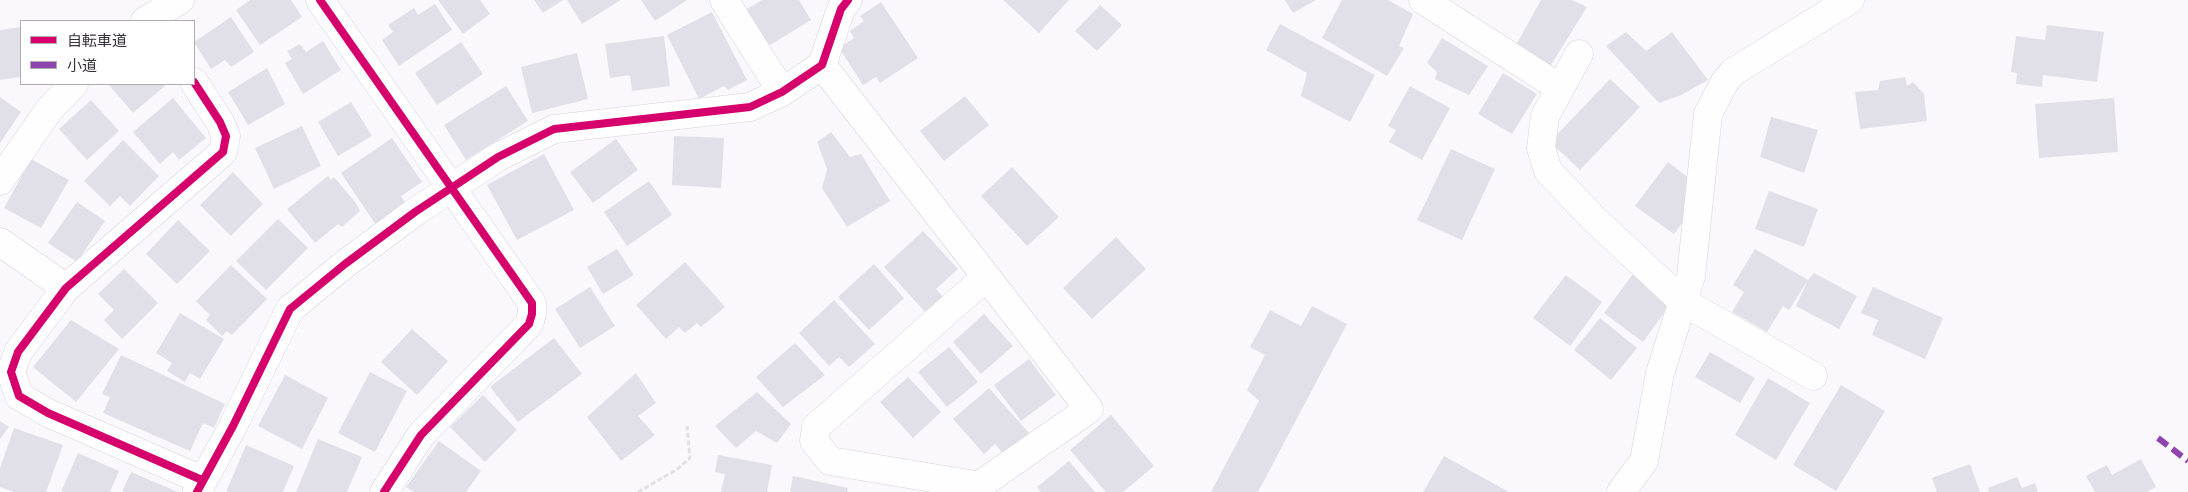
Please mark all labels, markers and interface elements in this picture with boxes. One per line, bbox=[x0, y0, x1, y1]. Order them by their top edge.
legend bbox=[20, 20, 195, 85]
text: 自転車道 bbox=[67, 32, 127, 49]
text: 小道 bbox=[67, 57, 97, 74]

